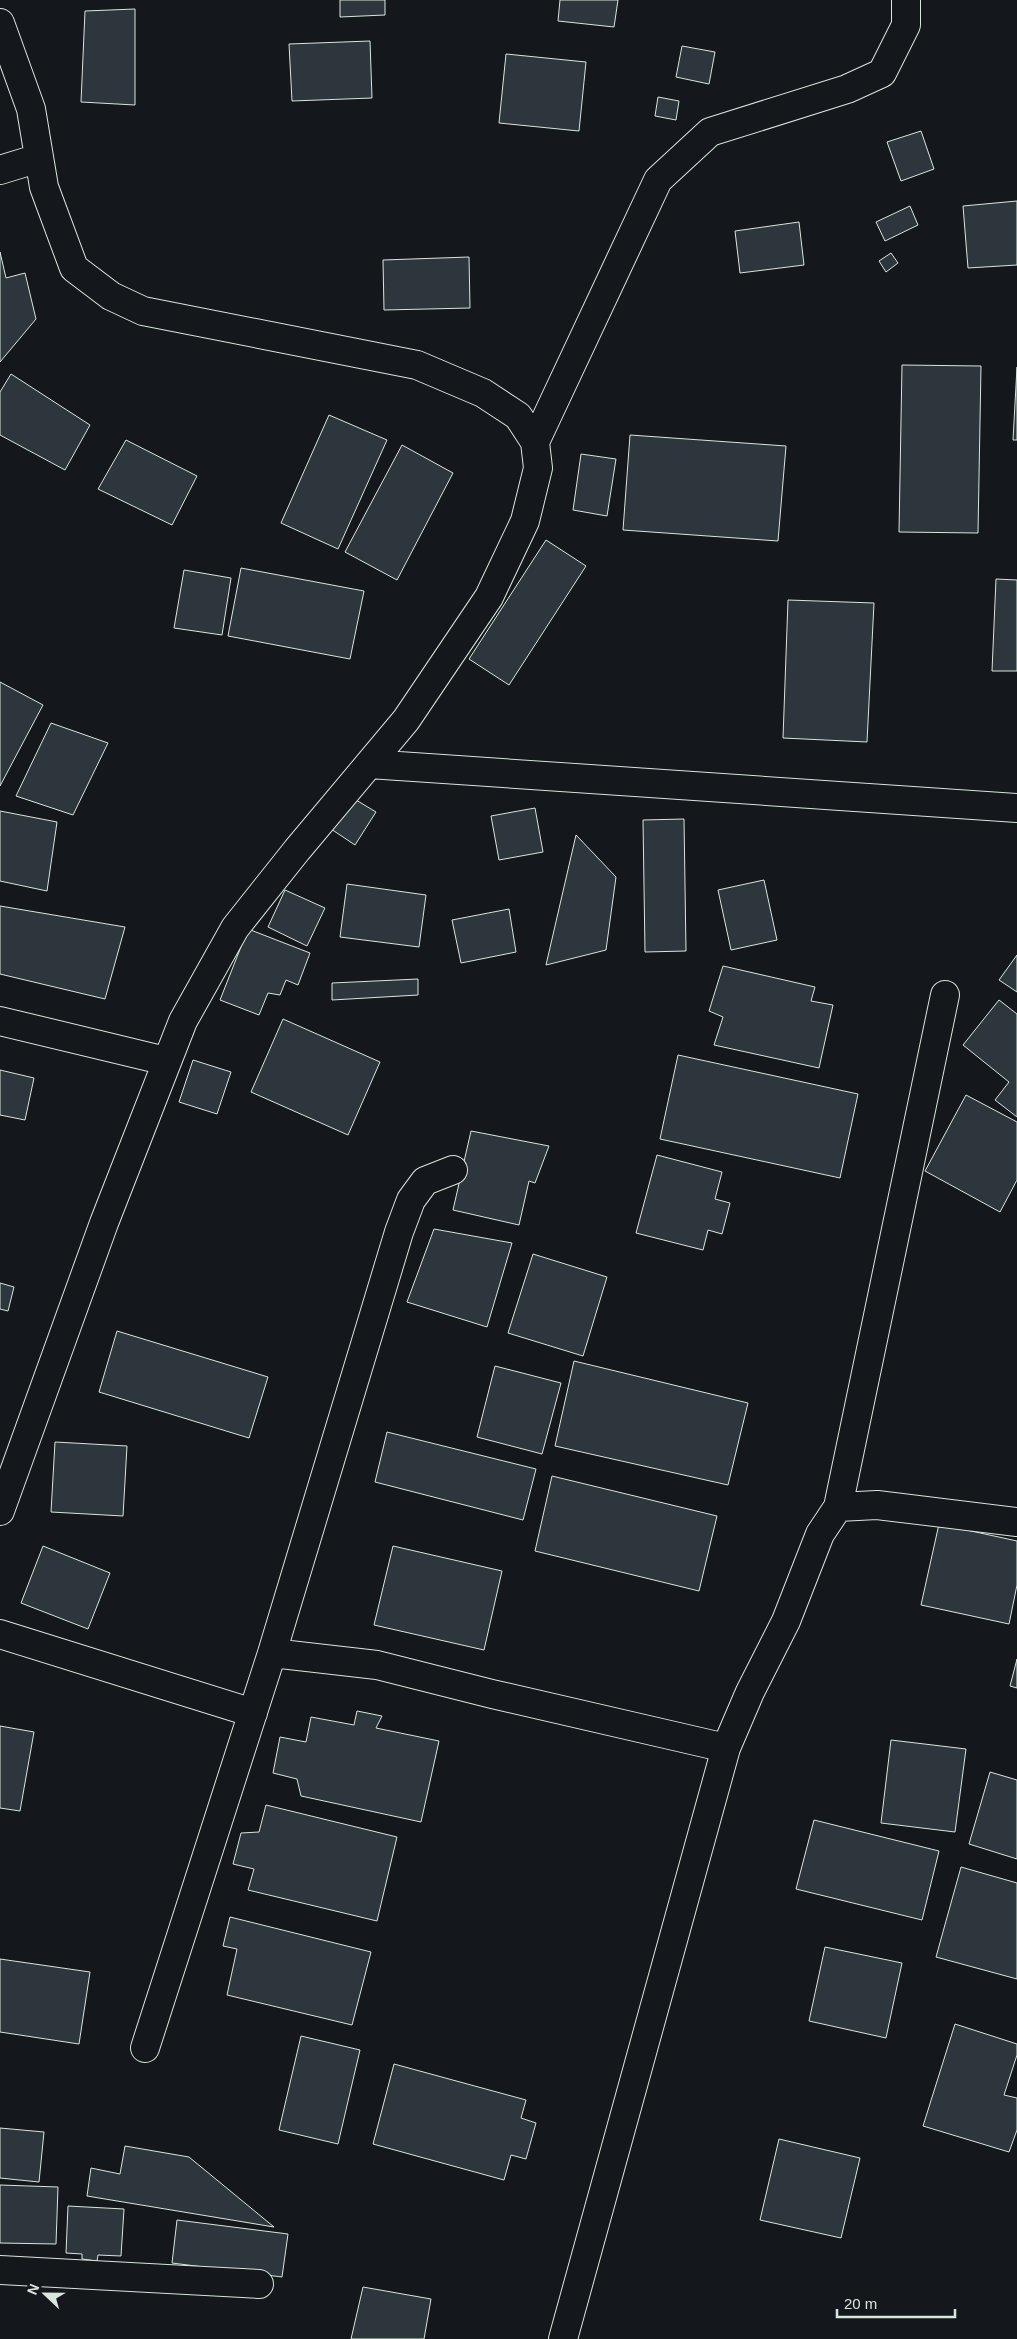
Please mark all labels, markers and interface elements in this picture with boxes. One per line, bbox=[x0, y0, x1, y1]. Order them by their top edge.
north arrow bbox=[20, 2269, 70, 2319]
text: N bbox=[24, 2281, 42, 2297]
scale bar bbox=[837, 2286, 954, 2318]
text: 20 m bbox=[844, 2295, 877, 2312]

